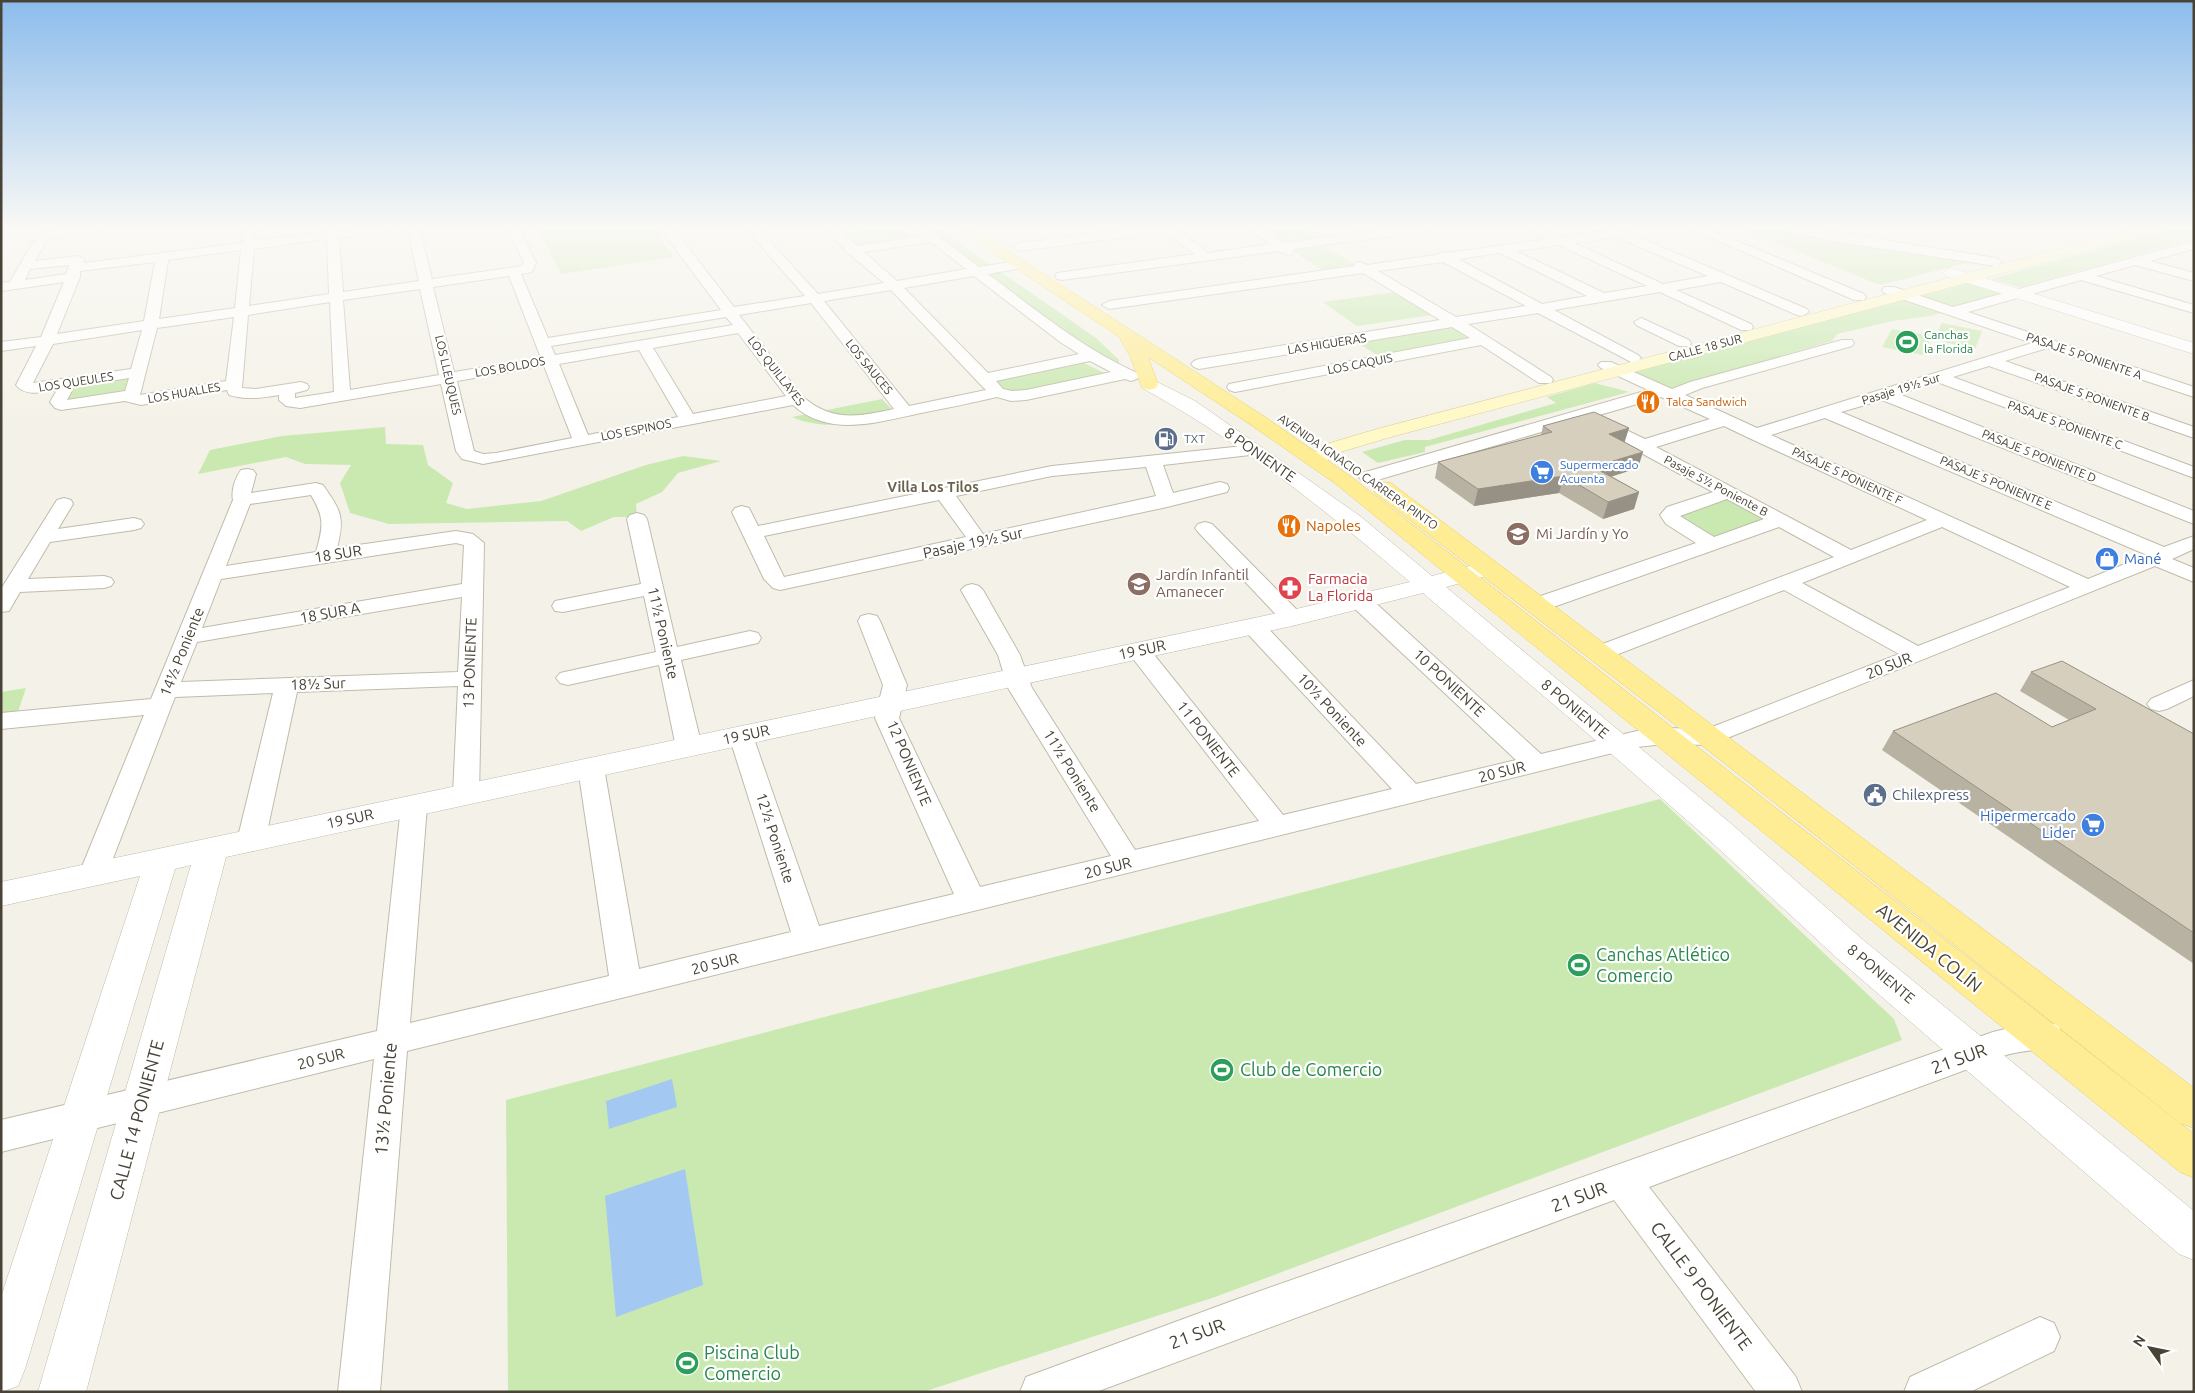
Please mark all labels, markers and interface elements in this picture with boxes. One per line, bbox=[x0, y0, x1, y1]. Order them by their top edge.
place label: Canchas la Florida bbox=[1924, 328, 1973, 355]
sports icon: Canchas la Florida bbox=[1894, 329, 1920, 355]
street label: PASAJE 5 PONIENTE A bbox=[2025, 330, 2144, 381]
street label: LAS HIGUERAS bbox=[1286, 331, 1367, 356]
street label: CALLE 18 SUR bbox=[1667, 331, 1743, 364]
street label: LOS LLEUQUES bbox=[433, 334, 464, 416]
street label: LOS QUILLAYES bbox=[745, 334, 807, 408]
street label: LOS SAUCES bbox=[843, 337, 895, 397]
street label: LOS CAQUIS bbox=[1326, 351, 1394, 376]
street label: LOS BOLDOS bbox=[474, 354, 546, 379]
street label: LOS QUEULES bbox=[38, 369, 114, 394]
street label: Pasaje 19½ Sur bbox=[1860, 370, 1942, 407]
street label: PASAJE 5 PONIENTE B bbox=[2033, 370, 2151, 423]
street label: LOS HUALLES bbox=[147, 380, 221, 405]
restaurant icon: Talca Sandwich bbox=[1635, 389, 1661, 415]
place label: Talca Sandwich bbox=[1666, 395, 1747, 408]
street label: PASAJE 5 PONIENTE C bbox=[2006, 398, 2125, 452]
street label: AVENIDA IGNACIO CARRERA PINTO bbox=[1276, 411, 1441, 532]
street label: LOS ESPINOS bbox=[600, 416, 672, 443]
street label: 8 PONIENTE bbox=[1221, 424, 1299, 485]
fuel station icon: TXT bbox=[1153, 426, 1179, 452]
street label: PASAJE 5 PONIENTE D bbox=[1980, 427, 2098, 484]
place label: TXT bbox=[1184, 432, 1205, 445]
street label: PASAJE 5 PONIENTE F bbox=[1790, 444, 1904, 507]
street label: Pasaje 5½ Poniente B bbox=[1662, 453, 1770, 519]
street label: PASAJE 5 PONIENTE E bbox=[1938, 453, 2054, 512]
place label: Supermercado Acuenta bbox=[1560, 458, 1639, 485]
supermarket icon: Supermercado Acuenta bbox=[1529, 459, 1555, 485]
district label: Villa Los Tilos bbox=[887, 479, 979, 495]
restaurant icon: Napoles bbox=[1276, 513, 1302, 539]
place label: Napoles bbox=[1306, 517, 1361, 534]
school or university icon: Mi Jardín y Yo bbox=[1505, 521, 1531, 547]
street label: Pasaje 19½ Sur bbox=[921, 524, 1025, 561]
place label: Mi Jardín y Yo bbox=[1536, 525, 1629, 542]
street label: 18 SUR bbox=[313, 541, 363, 566]
shop icon: Mané bbox=[2094, 546, 2120, 572]
place label: Mané bbox=[2124, 550, 2162, 567]
place label: Jardín Infantil Amanecer bbox=[1156, 566, 1249, 600]
place label: Farmacia La Florida bbox=[1308, 570, 1373, 604]
school or university icon: Jardín Infantil Amanecer bbox=[1126, 571, 1152, 597]
pharmacy icon: Farmacia La Florida bbox=[1277, 575, 1303, 601]
street label: 11½ Poniente bbox=[645, 585, 682, 681]
street label: 18 SUR A bbox=[298, 599, 362, 626]
street label: 14½ Poniente bbox=[156, 605, 207, 699]
street label: 13 PONIENTE bbox=[459, 617, 480, 709]
street label: 19 SUR bbox=[1117, 636, 1167, 663]
street label: 10 PONIENTE bbox=[1410, 645, 1489, 720]
street label: 20 SUR bbox=[1863, 649, 1914, 682]
street label: 10½ Poniente bbox=[1294, 669, 1371, 750]
street label: 18½ Sur bbox=[290, 674, 346, 693]
street label: 8 PONIENTE bbox=[1538, 675, 1613, 742]
street label: 11 PONIENTE bbox=[1174, 697, 1243, 780]
street label: 12 PONIENTE bbox=[884, 717, 935, 808]
street label: 19 SUR bbox=[721, 721, 771, 748]
street label: 11½ Poniente bbox=[1040, 726, 1105, 815]
street label: 20 SUR bbox=[1477, 757, 1527, 786]
public building icon: Chilexpress bbox=[1862, 782, 1888, 808]
place label: Chilexpress bbox=[1892, 786, 1969, 803]
street label: 12½ Poniente bbox=[753, 790, 798, 885]
street label: 19 SUR bbox=[325, 805, 375, 832]
place label: Hipermercado Lider bbox=[1980, 807, 2076, 841]
supermarket icon: Hipermercado Lider bbox=[2080, 812, 2106, 838]
street label: 20 SUR bbox=[1083, 853, 1133, 882]
street label: AVENIDA COLÍN bbox=[1873, 898, 1987, 996]
street label: 8 PONIENTE bbox=[1844, 940, 1919, 1007]
place label: Canchas Atlético Comercio bbox=[1596, 944, 1730, 985]
street label: 20 SUR bbox=[690, 949, 740, 978]
sports icon: Canchas Atlético Comercio bbox=[1566, 952, 1592, 978]
street label: CALLE 14 PONIENTE bbox=[105, 1037, 167, 1202]
street label: 21 SUR bbox=[1928, 1039, 1989, 1077]
street label: 13½ Poniente bbox=[370, 1042, 400, 1156]
street label: 20 SUR bbox=[296, 1044, 346, 1073]
sports icon: Club de Comercio bbox=[1209, 1057, 1235, 1083]
place label: Club de Comercio bbox=[1240, 1059, 1382, 1079]
street label: 21 SUR bbox=[1548, 1177, 1609, 1215]
street label: CALLE 9 PONIENTE bbox=[1647, 1217, 1756, 1353]
street label: 21 SUR bbox=[1166, 1314, 1227, 1352]
north arrow bbox=[2125, 1323, 2175, 1373]
text: N bbox=[2130, 1332, 2149, 1350]
place label: Piscina Club Comercio bbox=[704, 1342, 800, 1383]
sports icon: Piscina Club Comercio bbox=[674, 1350, 700, 1376]

